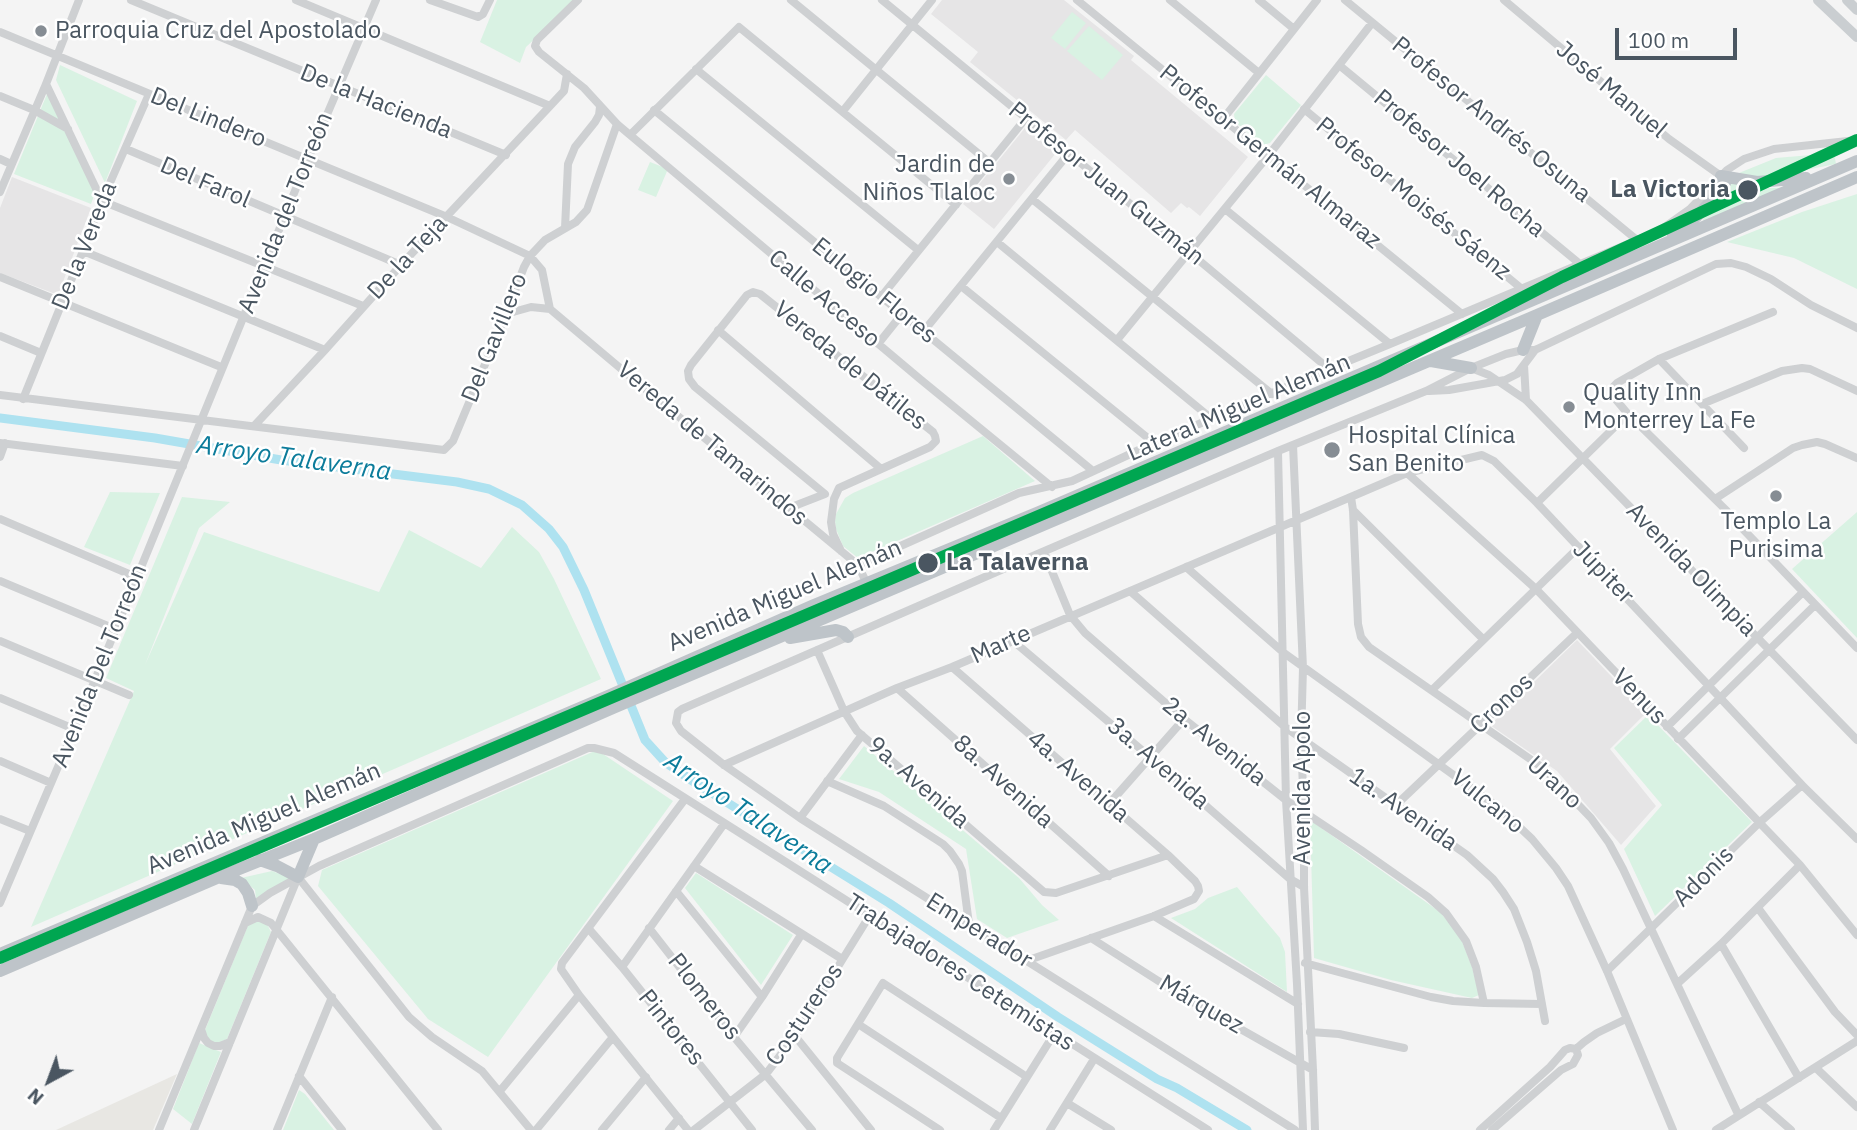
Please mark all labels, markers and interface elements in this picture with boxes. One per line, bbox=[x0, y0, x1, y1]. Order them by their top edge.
scale bar bbox=[1619, 14, 1742, 58]
place label: Parroquia Cruz del Apostolado bbox=[55, 17, 381, 45]
marker: Parroquia Cruz del Apostolado bbox=[33, 23, 49, 39]
text: 100 m bbox=[1628, 26, 1689, 54]
street label: Profesor Andrés Osuna bbox=[1386, 31, 1596, 209]
street label: José Manuel bbox=[1550, 35, 1672, 145]
street label: De la Hacienda bbox=[296, 58, 456, 146]
street label: Profesor Germán Almaraz bbox=[1153, 59, 1387, 255]
street label: Del Lindero bbox=[146, 82, 270, 154]
street label: Profesor Joel Rocha bbox=[1367, 84, 1551, 244]
street label: Profesor Juan Guzmán bbox=[1002, 96, 1210, 272]
street label: Avenida del Torreón bbox=[232, 108, 340, 318]
street label: Profesor Moisés Sáenz bbox=[1310, 111, 1516, 287]
street label: Del Farol bbox=[155, 151, 255, 215]
place label: Jardin de Niños Tlaloc bbox=[862, 151, 995, 207]
marker: Jardin de Niños Tlaloc bbox=[1001, 171, 1017, 187]
place label: La Victoria bbox=[1610, 176, 1730, 204]
street label: De la Vereda bbox=[46, 178, 124, 314]
marker: La Victoria bbox=[1736, 178, 1760, 202]
street label: De la Teja bbox=[362, 210, 454, 306]
street label: Eulogio Flores bbox=[806, 232, 942, 350]
street label: Calle Acceso bbox=[762, 244, 886, 354]
street label: Del Gavillero bbox=[456, 269, 534, 407]
street label: Vereda de Dátiles bbox=[768, 295, 932, 437]
street label: Lateral Miguel Alemán bbox=[1123, 348, 1355, 468]
street label: Vereda de Tamarindos bbox=[611, 356, 813, 532]
place label: Quality Inn Monterrey La Fe bbox=[1583, 379, 1756, 435]
marker: Quality Inn Monterrey La Fe bbox=[1561, 399, 1577, 415]
place label: Hospital Clínica San Benito bbox=[1348, 422, 1515, 478]
water label: Arroyo Talaverna bbox=[195, 430, 393, 488]
marker: Hospital Clínica San Benito bbox=[1322, 440, 1342, 460]
marker: Templo La Purisima bbox=[1768, 488, 1784, 504]
street label: Avenida Olimpia bbox=[1620, 497, 1762, 643]
place label: Templo La Purisima bbox=[1721, 508, 1831, 564]
street label: Avenida Miguel Alemán bbox=[664, 534, 906, 658]
street label: Júpiter bbox=[1566, 536, 1640, 610]
place label: La Talaverna bbox=[946, 549, 1089, 577]
marker: La Talaverna bbox=[916, 551, 940, 575]
street label: Avenida Del Torreón bbox=[46, 560, 154, 772]
street label: Marte bbox=[966, 619, 1036, 671]
street label: Venus bbox=[1606, 663, 1672, 731]
street label: Cronos bbox=[1464, 668, 1540, 740]
street label: 2a. Avenida bbox=[1156, 691, 1272, 793]
street label: Avenida Apolo bbox=[1289, 711, 1317, 865]
street label: 3a. Avenida bbox=[1101, 712, 1215, 816]
street label: 4a. Avenida bbox=[1021, 725, 1135, 829]
street label: 8a. Avenida bbox=[947, 729, 1059, 835]
street label: 9a. Avenida bbox=[861, 731, 975, 835]
water label: Arroyo Talaverna bbox=[658, 746, 838, 882]
street label: Urano bbox=[1520, 750, 1588, 816]
street label: Avenida Miguel Alemán bbox=[143, 757, 385, 881]
street label: 1a. Avenida bbox=[1343, 762, 1463, 858]
street label: Vulcano bbox=[1444, 764, 1530, 840]
street label: Adonis bbox=[1668, 841, 1740, 913]
street label: Emperador bbox=[921, 887, 1037, 975]
street label: Trabajadores Cetemistas bbox=[840, 888, 1080, 1058]
street label: Plomeros bbox=[661, 948, 747, 1046]
street label: Costureros bbox=[760, 958, 850, 1072]
street label: Márquez bbox=[1154, 969, 1248, 1041]
street label: Pintores bbox=[632, 984, 710, 1072]
north arrow bbox=[14, 1046, 84, 1116]
text: N bbox=[22, 1083, 48, 1110]

